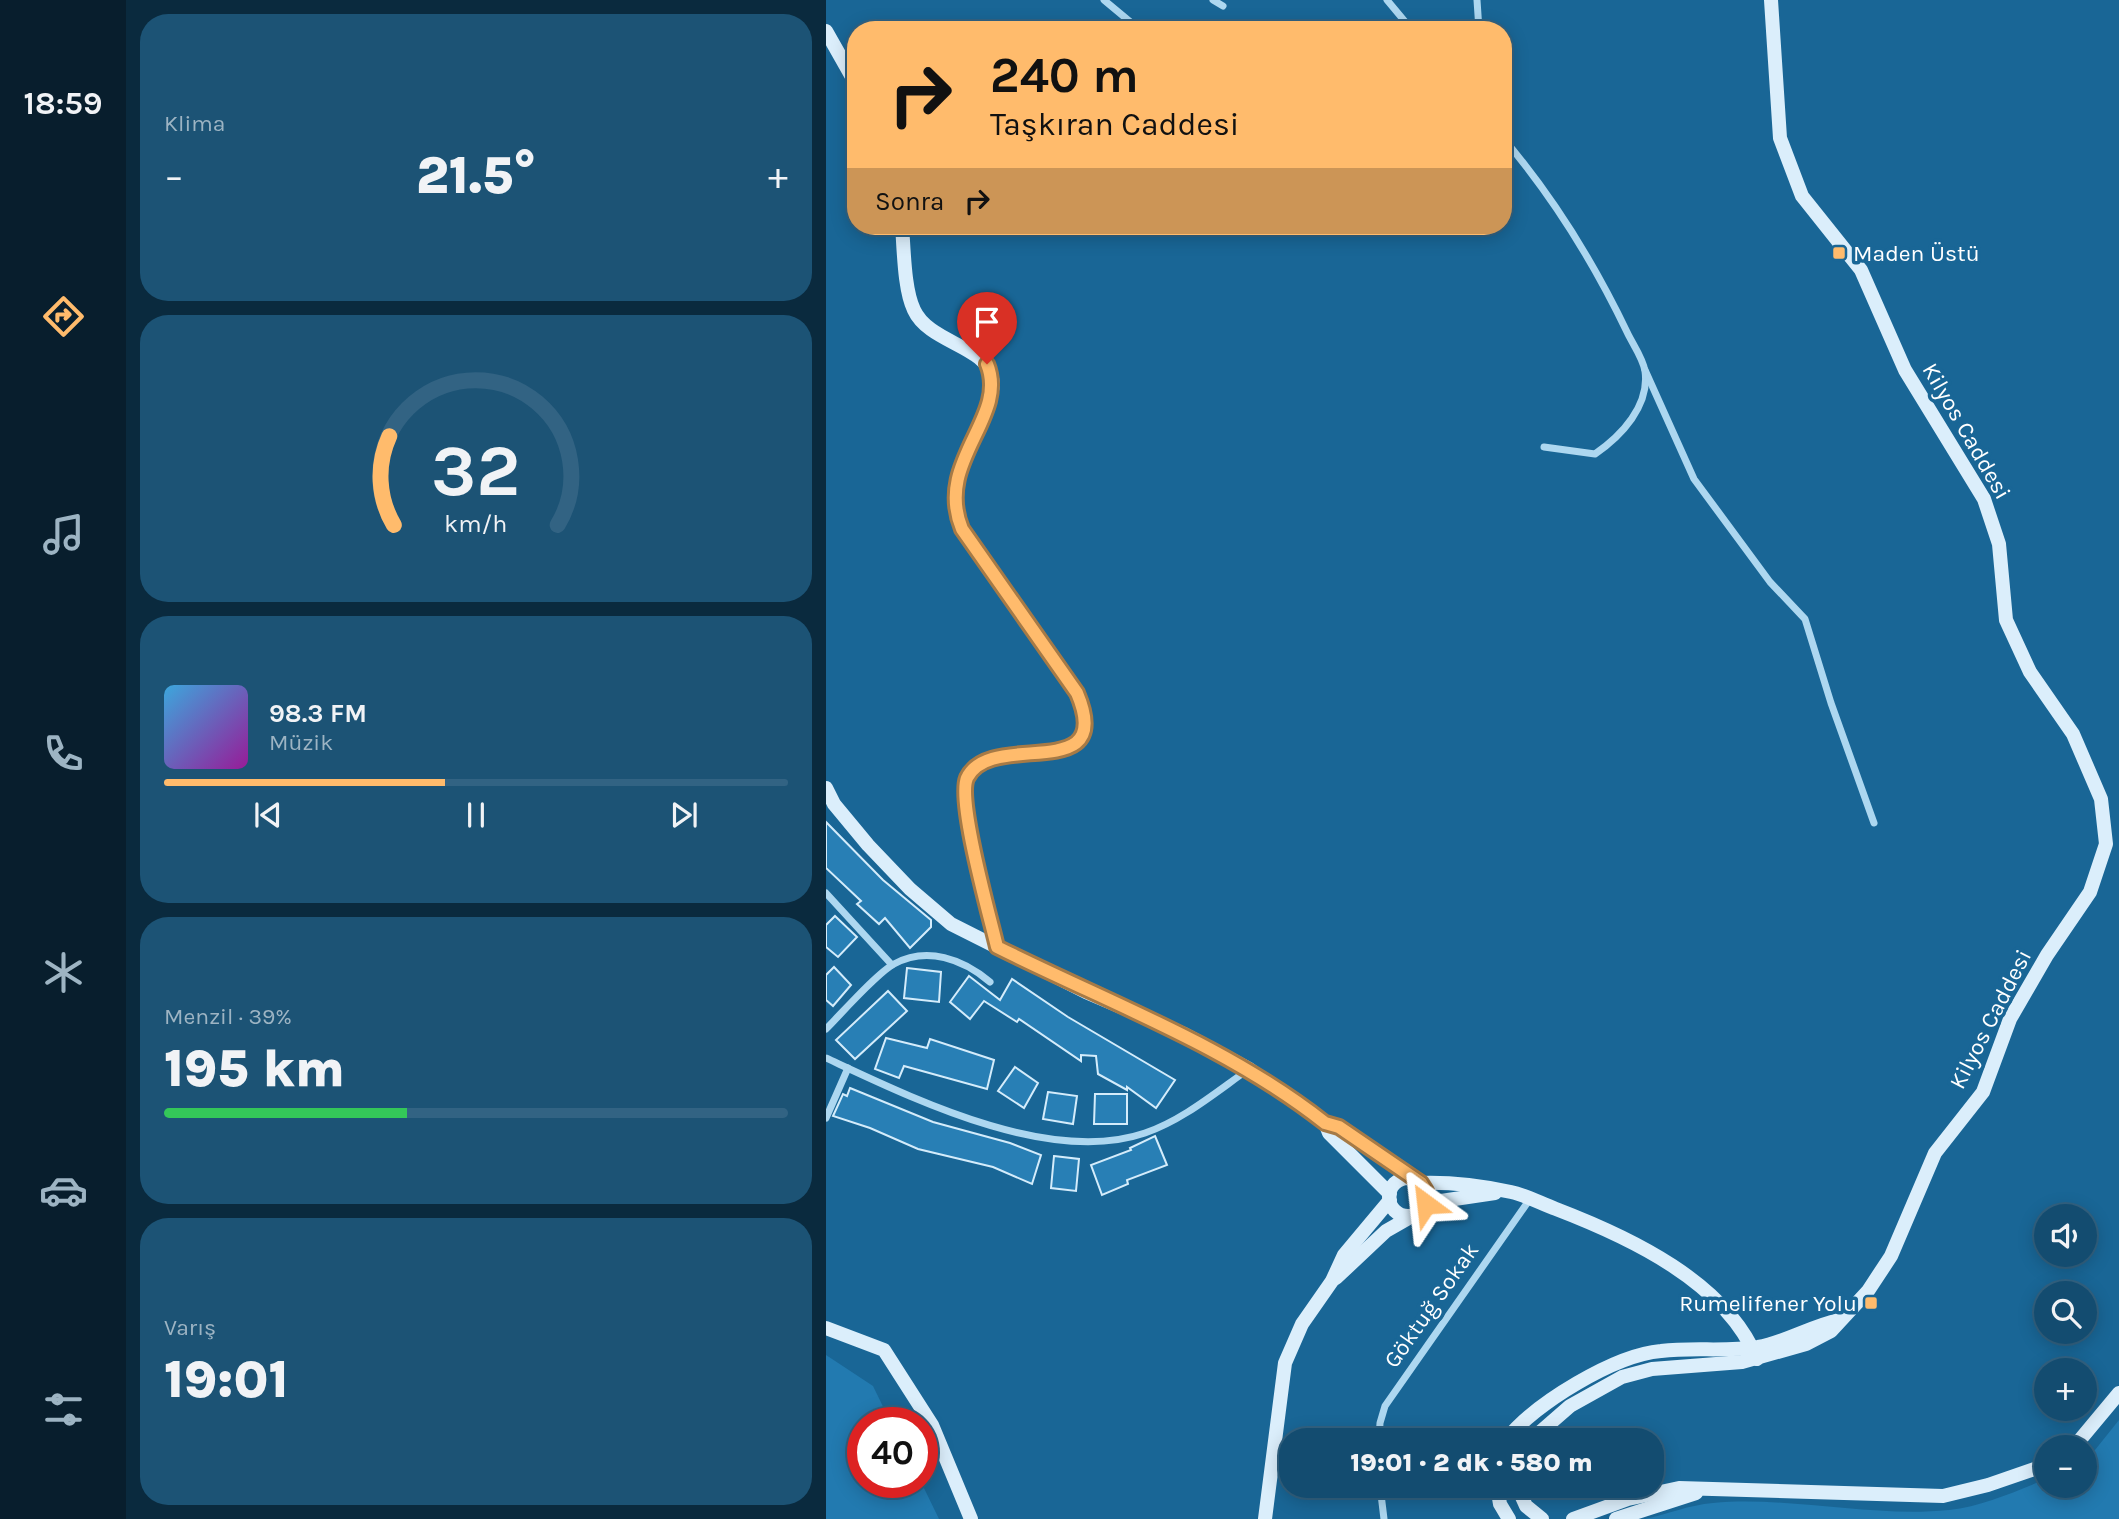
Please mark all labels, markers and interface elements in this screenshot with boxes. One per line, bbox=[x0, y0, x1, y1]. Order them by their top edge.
text: 240 m bbox=[990, 47, 1139, 104]
icon: right bbox=[875, 49, 966, 140]
text: 18:59 bbox=[24, 85, 102, 122]
text: Taşkıran Caddesi bbox=[990, 106, 1239, 143]
text: Klima bbox=[164, 110, 225, 137]
text: 21.5° bbox=[416, 145, 536, 206]
text: − bbox=[164, 154, 184, 199]
text: + bbox=[768, 154, 788, 199]
icon: right bbox=[958, 182, 996, 220]
text: Sonra bbox=[875, 186, 944, 217]
place label: Maden Üstü bbox=[1853, 240, 1980, 267]
marker: Maden Üstü bbox=[1831, 245, 1847, 261]
icon: directions bbox=[39, 292, 88, 341]
pin bbox=[957, 292, 1017, 364]
icon: arrive bbox=[968, 303, 1006, 341]
street label: Kilyos Caddesi bbox=[1917, 358, 2016, 504]
text: 32 bbox=[431, 428, 521, 513]
text: km/h bbox=[444, 508, 508, 537]
icon: music bbox=[39, 510, 88, 559]
text: 98.3 FM bbox=[269, 698, 367, 729]
icon: phone bbox=[39, 729, 88, 778]
text: Müzik bbox=[269, 729, 333, 756]
icon: previous bbox=[249, 796, 287, 834]
icon: pause bbox=[457, 796, 495, 834]
icon: next bbox=[665, 796, 703, 834]
street label: Kilyos Caddesi bbox=[1944, 945, 2037, 1093]
icon: climate bbox=[39, 948, 88, 997]
text: Menzil · 39% bbox=[164, 1003, 292, 1030]
text: 195 km bbox=[164, 1038, 345, 1099]
icon: car bbox=[39, 1166, 88, 1215]
position arrow bbox=[1389, 1167, 1463, 1241]
map controls bbox=[2034, 1204, 2097, 1498]
button: sound bbox=[2034, 1204, 2097, 1267]
street label: Göktuğ Sokak bbox=[1378, 1238, 1484, 1373]
button: search bbox=[2034, 1281, 2097, 1344]
place label: Rumelifener Yolu bbox=[1679, 1290, 1857, 1317]
marker: Rumelifener Yolu bbox=[1863, 1295, 1879, 1311]
text: Varış bbox=[164, 1314, 216, 1341]
text: 19:01 bbox=[164, 1349, 288, 1410]
button: + bbox=[2034, 1358, 2097, 1421]
icon: filters bbox=[39, 1385, 88, 1434]
speed limit sign: 40 bbox=[847, 1407, 938, 1498]
button: − bbox=[2034, 1435, 2097, 1498]
text: 19:01 · 2 dk · 580 m bbox=[1350, 1447, 1593, 1478]

